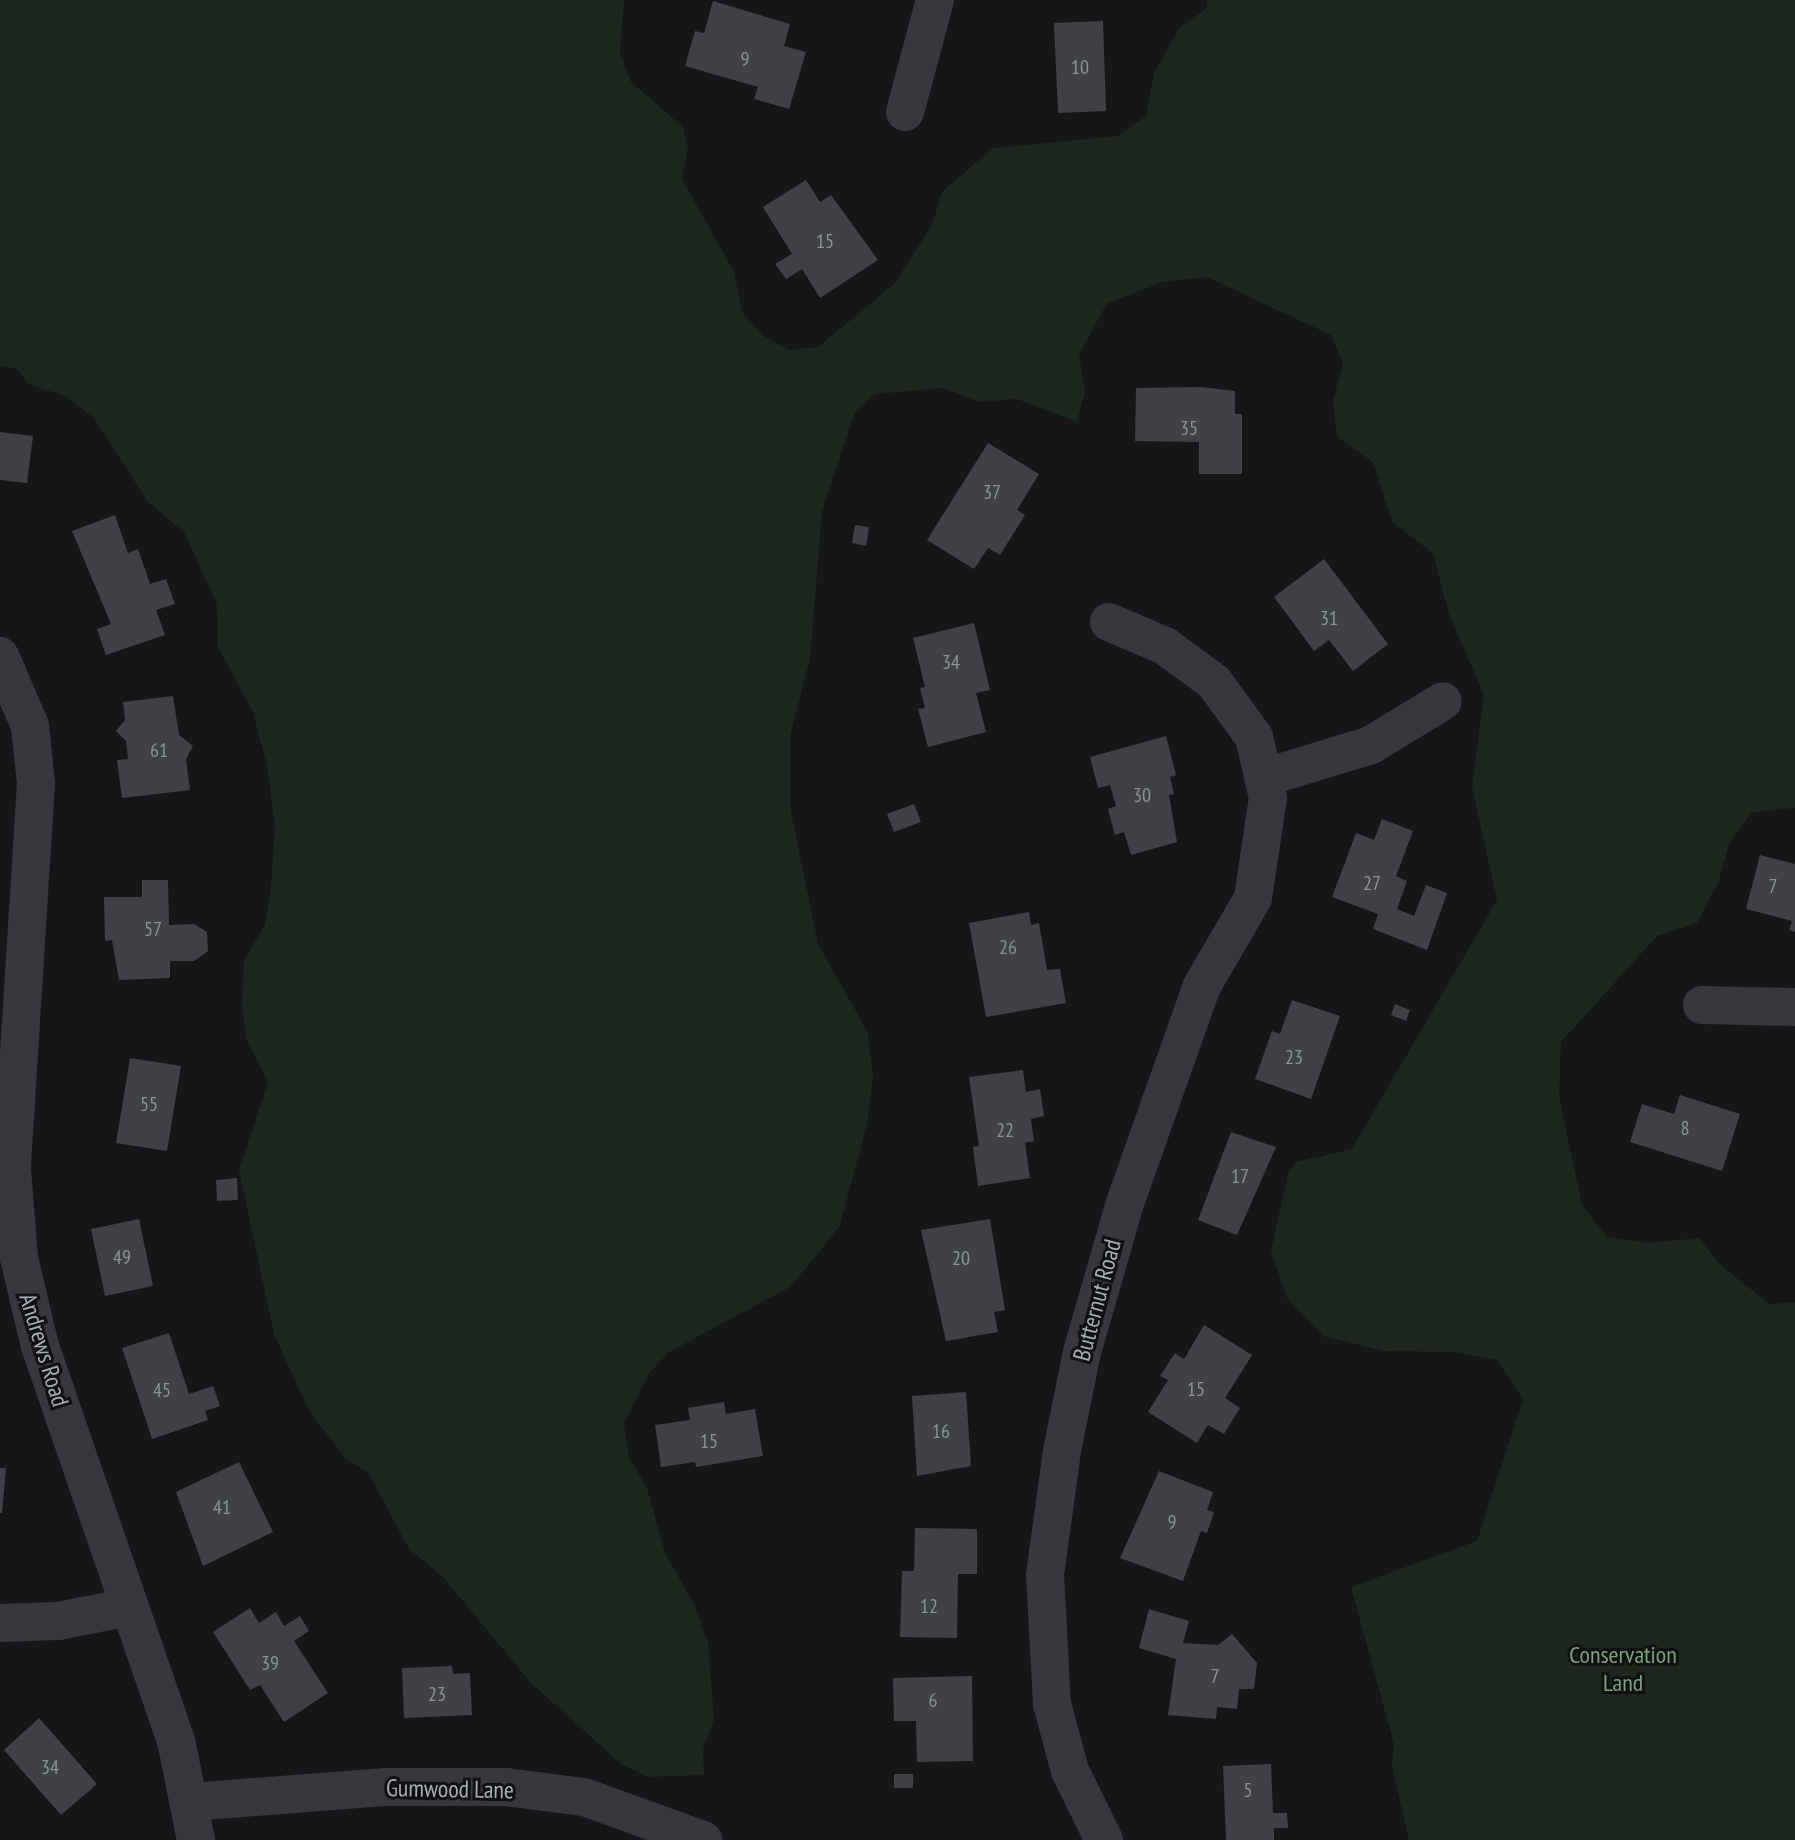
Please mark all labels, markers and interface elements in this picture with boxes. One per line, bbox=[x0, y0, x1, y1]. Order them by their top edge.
house number: 9 bbox=[741, 47, 749, 71]
house number: 10 bbox=[1071, 55, 1089, 79]
house number: 15 bbox=[816, 229, 834, 253]
house number: 35 bbox=[1180, 416, 1198, 440]
house number: 37 bbox=[983, 480, 1001, 504]
house number: 31 bbox=[1320, 606, 1338, 630]
house number: 34 bbox=[942, 650, 960, 674]
house number: 61 bbox=[150, 738, 168, 762]
house number: 30 bbox=[1133, 783, 1151, 807]
house number: 27 bbox=[1363, 871, 1381, 895]
house number: 7 bbox=[1769, 874, 1777, 898]
house number: 57 bbox=[144, 917, 162, 941]
house number: 26 bbox=[999, 935, 1017, 959]
house number: 23 bbox=[1285, 1045, 1303, 1069]
house number: 55 bbox=[140, 1092, 158, 1116]
house number: 8 bbox=[1681, 1116, 1689, 1140]
house number: 22 bbox=[996, 1118, 1014, 1142]
house number: 17 bbox=[1231, 1164, 1249, 1188]
street label: Butternut Road bbox=[1067, 1236, 1127, 1364]
house number: 49 bbox=[113, 1245, 131, 1269]
house number: 20 bbox=[952, 1246, 970, 1270]
street label: Andrews Road bbox=[13, 1290, 75, 1410]
house number: 15 bbox=[1187, 1377, 1205, 1401]
house number: 45 bbox=[153, 1378, 171, 1402]
house number: 16 bbox=[932, 1419, 950, 1443]
house number: 15 bbox=[700, 1429, 718, 1453]
house number: 41 bbox=[213, 1495, 231, 1519]
house number: 9 bbox=[1168, 1510, 1176, 1534]
house number: 12 bbox=[920, 1594, 938, 1618]
park label: Conservation Land bbox=[1569, 1641, 1677, 1697]
house number: 39 bbox=[261, 1651, 279, 1675]
house number: 7 bbox=[1211, 1664, 1219, 1688]
house number: 23 bbox=[428, 1682, 446, 1706]
house number: 6 bbox=[929, 1688, 937, 1712]
house number: 34 bbox=[41, 1755, 59, 1779]
street label: Gumwood Lane bbox=[386, 1773, 514, 1805]
house number: 5 bbox=[1244, 1778, 1252, 1802]

